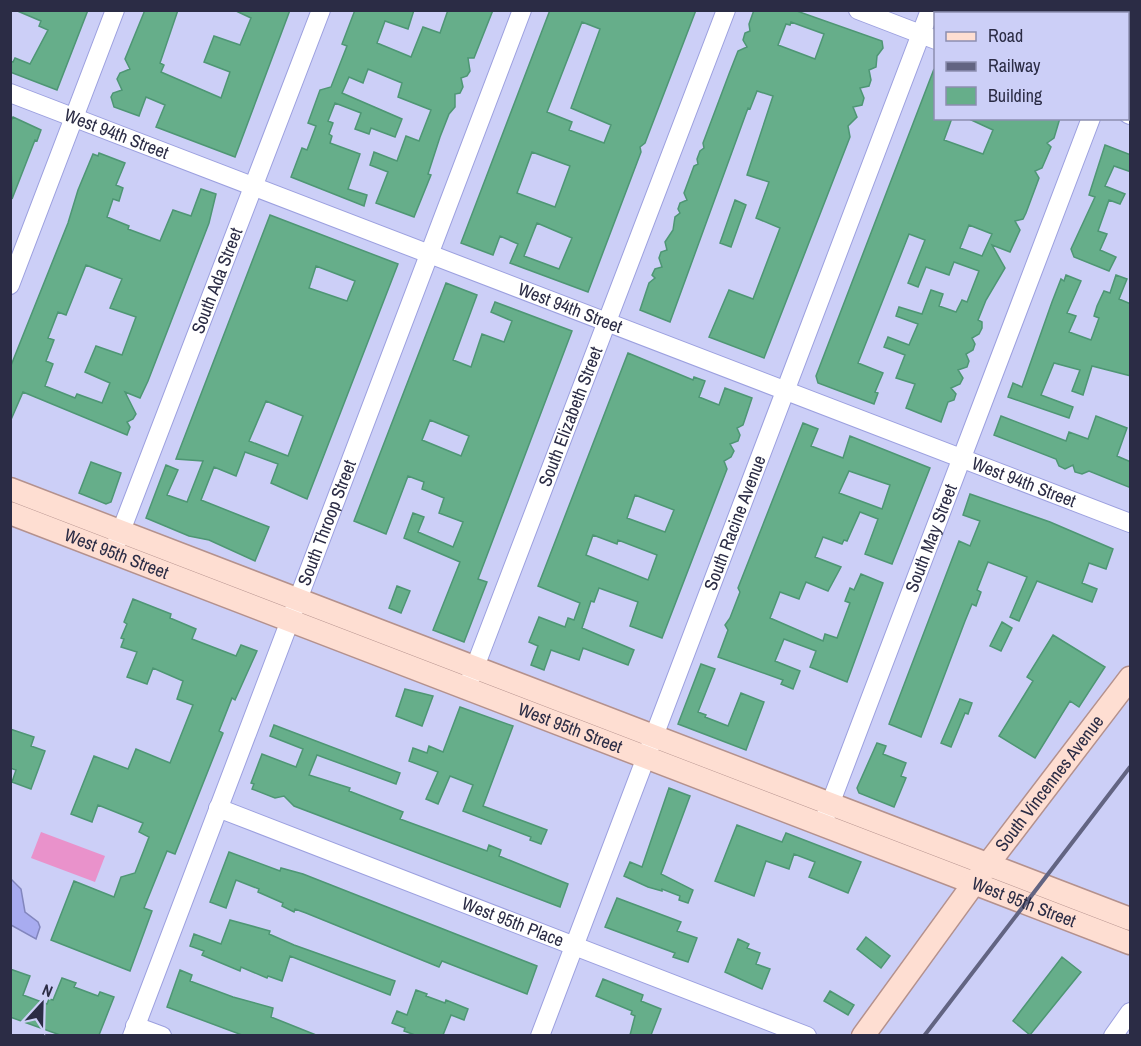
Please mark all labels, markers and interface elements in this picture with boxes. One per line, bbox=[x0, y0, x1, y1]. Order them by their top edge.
legend bbox=[934, 12, 1129, 120]
text: Road bbox=[988, 23, 1023, 48]
text: Railway bbox=[988, 53, 1041, 78]
text: Building bbox=[988, 83, 1043, 108]
street label: West 94th Street bbox=[61, 102, 172, 165]
street label: South Ada Street bbox=[185, 224, 248, 337]
street label: West 94th Street bbox=[515, 276, 626, 339]
street label: South Elizabeth Street bbox=[532, 343, 608, 490]
street label: West 94th Street bbox=[968, 450, 1080, 513]
street label: South Racine Avenue bbox=[698, 452, 772, 594]
street label: South Throop Street bbox=[291, 456, 362, 589]
street label: South May Street bbox=[899, 480, 963, 596]
street label: West 95th Street bbox=[61, 522, 172, 585]
street label: West 95th Street bbox=[515, 696, 626, 759]
street label: South Vincennes Avenue bbox=[989, 710, 1109, 856]
street label: West 95th Street bbox=[968, 870, 1080, 933]
street label: West 95th Place bbox=[458, 891, 567, 953]
north arrow bbox=[12, 974, 72, 1034]
text: N bbox=[39, 978, 56, 1002]

